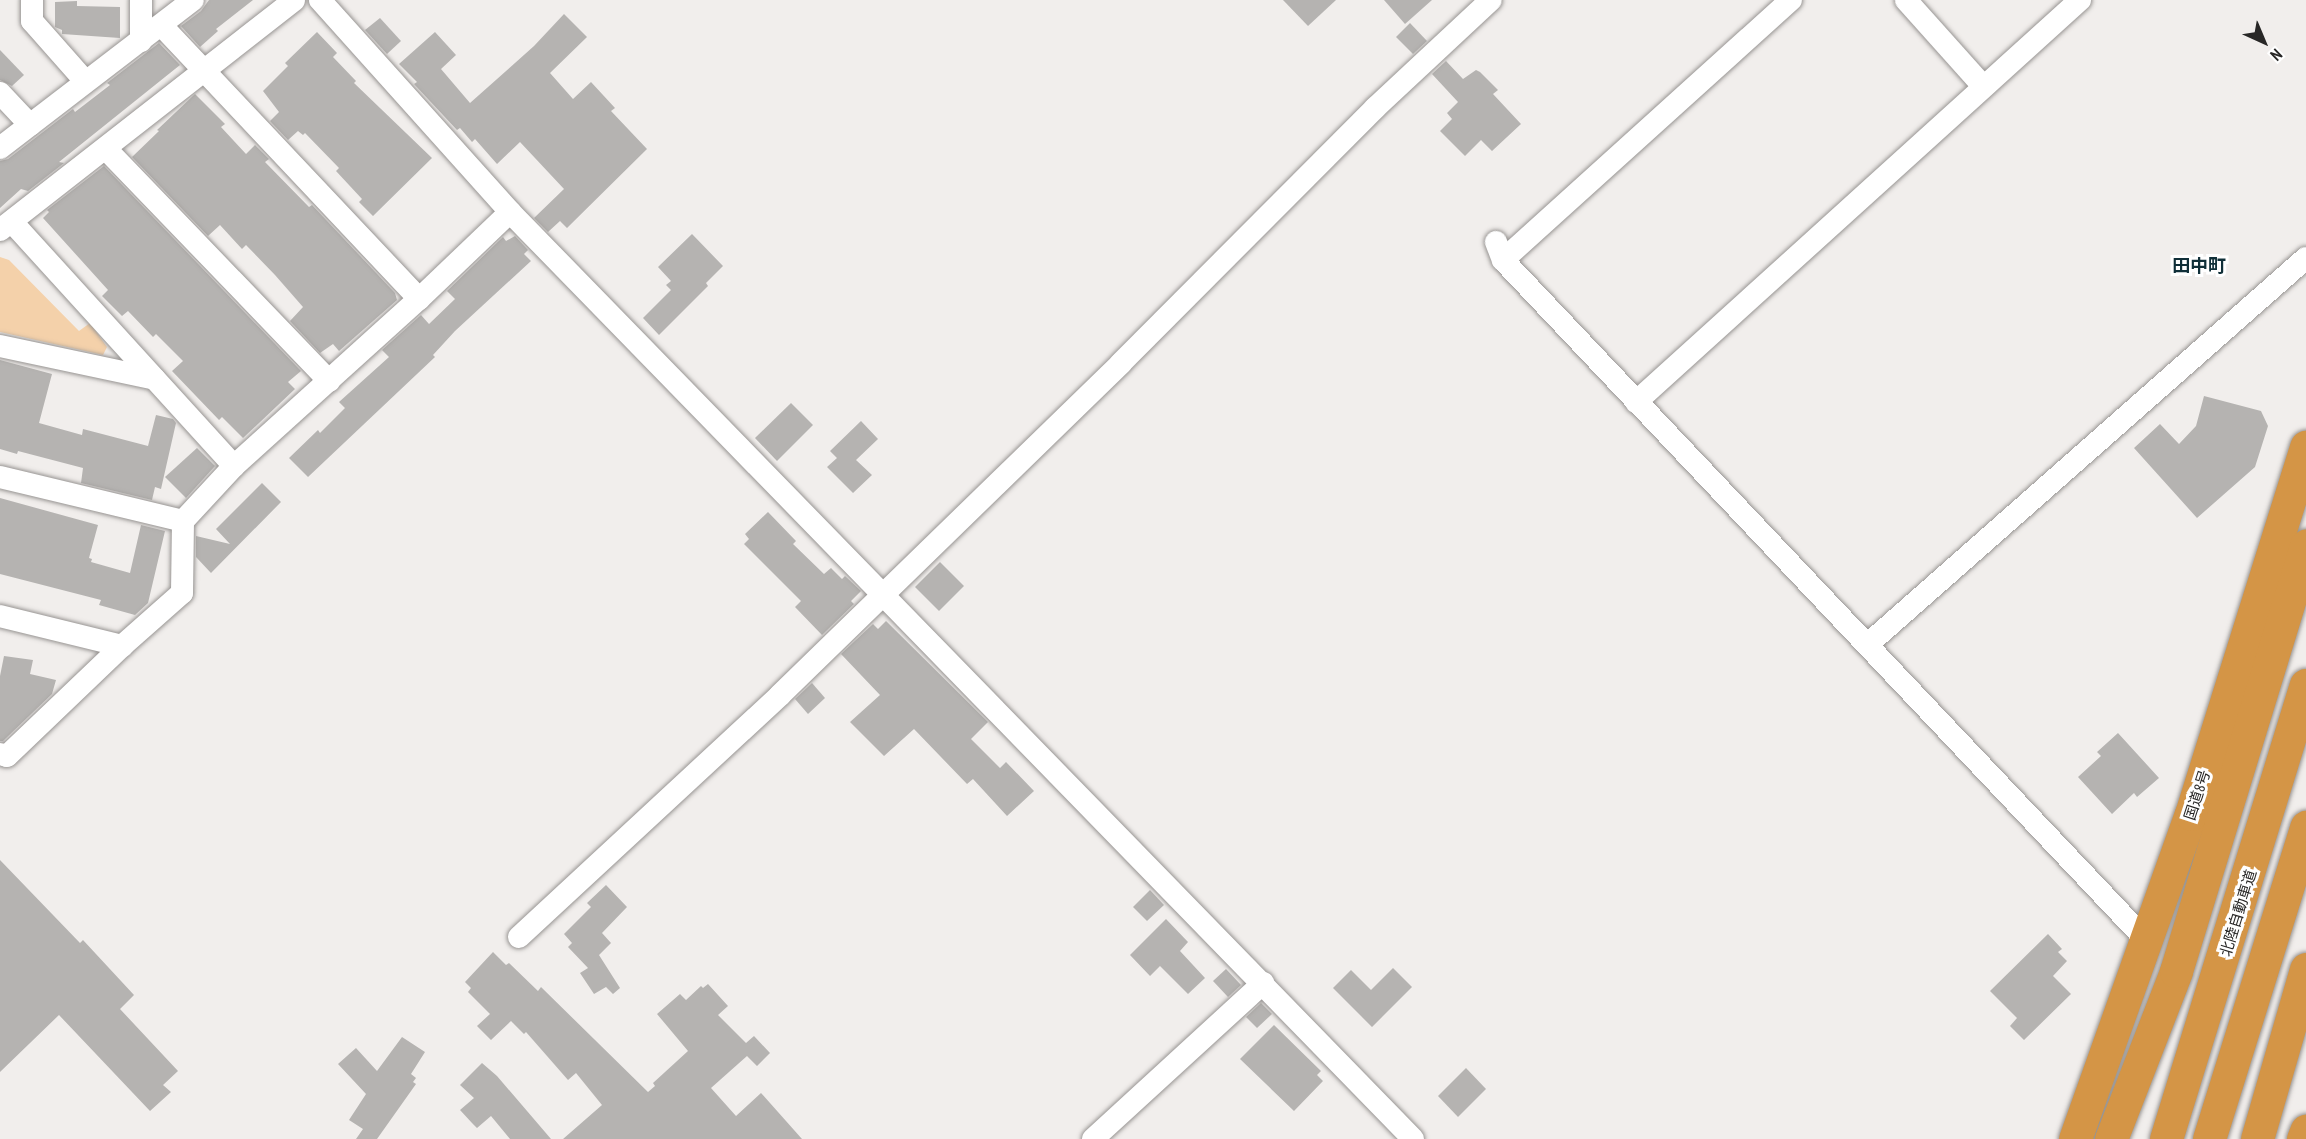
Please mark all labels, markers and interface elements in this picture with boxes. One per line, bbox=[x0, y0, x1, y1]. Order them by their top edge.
north arrow bbox=[2234, 12, 2294, 72]
text: N bbox=[2266, 45, 2287, 65]
district label: 田中町 bbox=[2172, 255, 2226, 277]
street label: 国道8号 bbox=[2180, 768, 2214, 822]
street label: 北陸自動車道 bbox=[2216, 867, 2260, 959]

